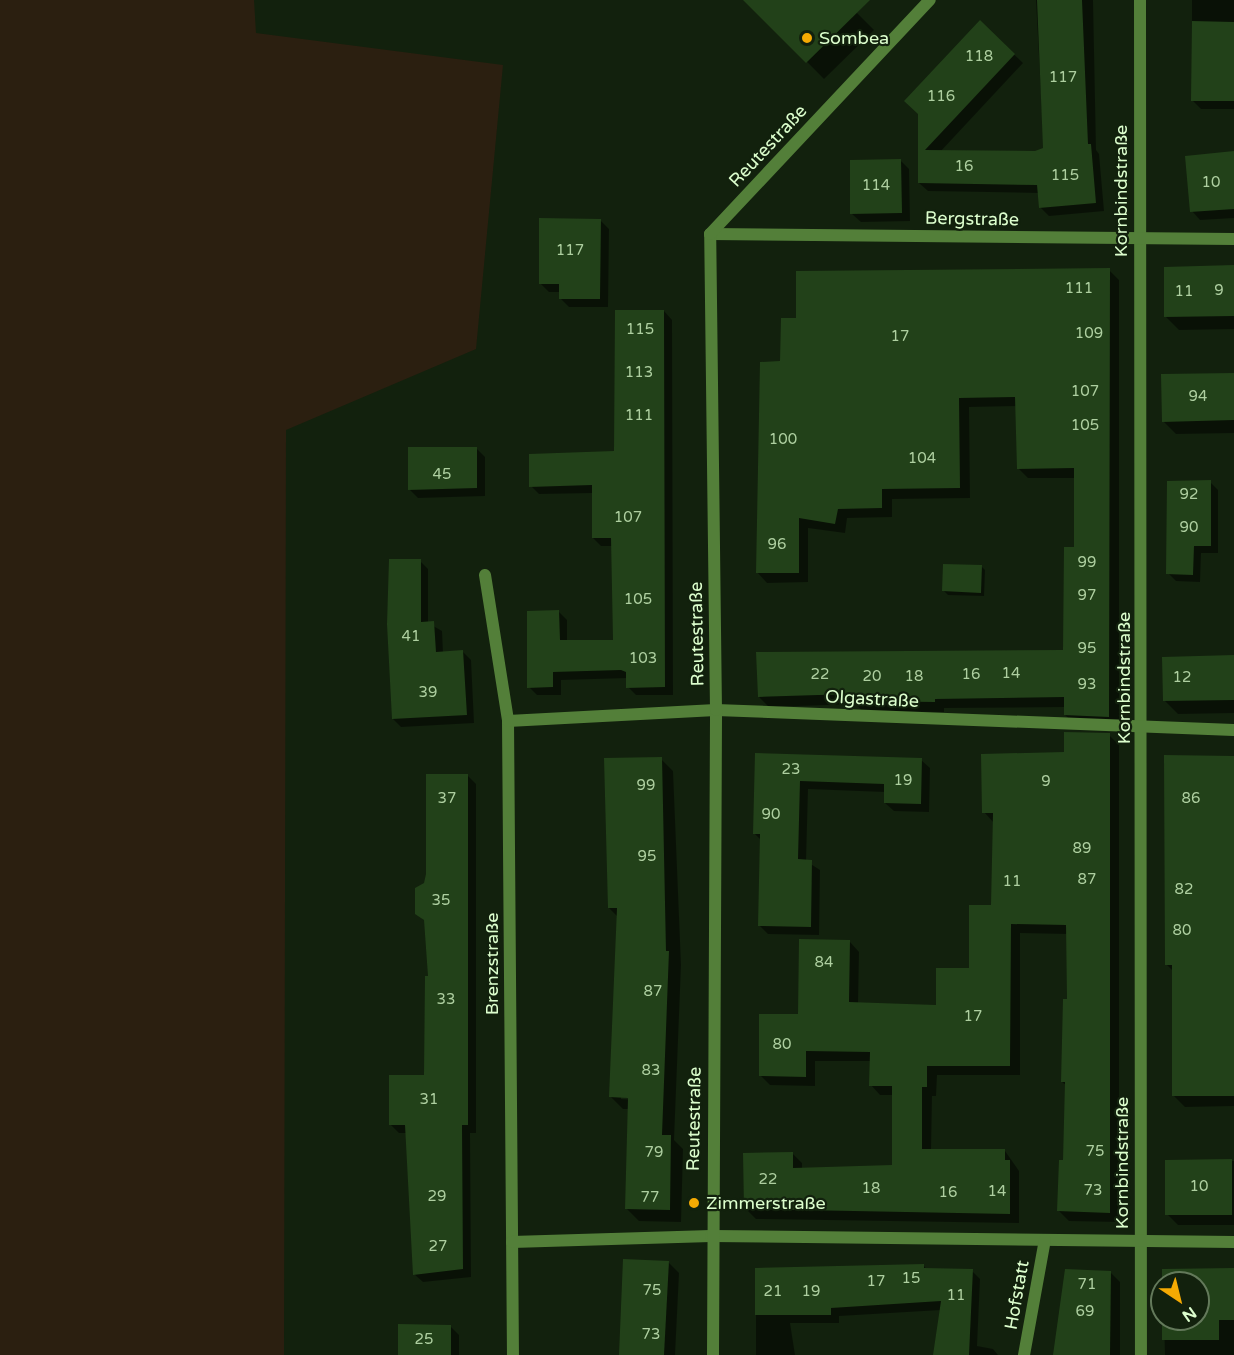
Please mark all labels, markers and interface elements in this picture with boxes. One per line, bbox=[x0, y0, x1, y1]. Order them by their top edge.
place label: Sombea bbox=[819, 27, 889, 49]
marker: Sombea bbox=[800, 31, 814, 45]
house number: 118 bbox=[965, 48, 993, 66]
house number: 117 bbox=[1049, 69, 1077, 87]
house number: 116 bbox=[927, 88, 955, 106]
street label: Reutestraße bbox=[724, 100, 812, 192]
street label: Kornbindstraße bbox=[1110, 125, 1132, 257]
house number: 16 bbox=[955, 158, 973, 176]
house number: 115 bbox=[1051, 167, 1079, 185]
house number: 10 bbox=[1202, 174, 1220, 192]
house number: 114 bbox=[862, 177, 890, 195]
street label: Bergstraße bbox=[925, 207, 1019, 231]
house number: 117 bbox=[556, 242, 584, 260]
house number: 111 bbox=[1065, 280, 1093, 298]
house number: 9 bbox=[1214, 282, 1224, 300]
house number: 11 bbox=[1175, 283, 1193, 301]
house number: 115 bbox=[626, 321, 654, 339]
house number: 109 bbox=[1075, 325, 1103, 343]
house number: 17 bbox=[891, 328, 909, 346]
house number: 113 bbox=[625, 364, 653, 382]
house number: 107 bbox=[1071, 383, 1099, 401]
house number: 94 bbox=[1189, 388, 1207, 406]
house number: 111 bbox=[625, 407, 653, 425]
house number: 105 bbox=[1071, 417, 1099, 435]
house number: 100 bbox=[769, 431, 797, 449]
house number: 104 bbox=[908, 450, 936, 468]
house number: 45 bbox=[433, 466, 451, 484]
house number: 92 bbox=[1180, 486, 1198, 504]
house number: 107 bbox=[614, 509, 642, 527]
house number: 90 bbox=[1180, 519, 1198, 537]
house number: 96 bbox=[768, 536, 786, 554]
house number: 99 bbox=[1078, 554, 1096, 572]
street label: Reutestraße bbox=[685, 582, 709, 686]
house number: 97 bbox=[1078, 587, 1096, 605]
house number: 105 bbox=[624, 591, 652, 609]
street label: Kornbindstraße bbox=[1113, 612, 1135, 744]
house number: 41 bbox=[402, 628, 420, 646]
house number: 95 bbox=[1078, 640, 1096, 658]
house number: 103 bbox=[629, 650, 657, 668]
house number: 14 bbox=[1002, 665, 1020, 683]
house number: 22 bbox=[811, 666, 829, 684]
house number: 16 bbox=[962, 666, 980, 684]
house number: 20 bbox=[863, 668, 881, 686]
house number: 18 bbox=[905, 668, 923, 686]
house number: 12 bbox=[1173, 669, 1191, 687]
house number: 93 bbox=[1078, 676, 1096, 694]
house number: 39 bbox=[419, 684, 437, 702]
street label: Olgastraße bbox=[825, 686, 919, 712]
house number: 23 bbox=[782, 761, 800, 779]
house number: 19 bbox=[894, 772, 912, 790]
house number: 9 bbox=[1041, 773, 1051, 791]
house number: 99 bbox=[637, 777, 655, 795]
house number: 37 bbox=[438, 790, 456, 808]
house number: 86 bbox=[1182, 790, 1200, 808]
house number: 90 bbox=[762, 806, 780, 824]
house number: 89 bbox=[1073, 840, 1091, 858]
house number: 95 bbox=[638, 848, 656, 866]
house number: 87 bbox=[1078, 871, 1096, 889]
house number: 11 bbox=[1003, 873, 1021, 891]
house number: 82 bbox=[1175, 881, 1193, 899]
house number: 35 bbox=[432, 892, 450, 910]
street label: Brenzstraße bbox=[481, 913, 503, 1015]
house number: 80 bbox=[1173, 922, 1191, 940]
house number: 84 bbox=[815, 954, 833, 972]
house number: 87 bbox=[644, 983, 662, 1001]
house number: 33 bbox=[437, 991, 455, 1009]
house number: 17 bbox=[964, 1008, 982, 1026]
house number: 80 bbox=[773, 1036, 791, 1054]
house number: 83 bbox=[642, 1062, 660, 1080]
street label: Reutestraße bbox=[682, 1067, 706, 1171]
house number: 31 bbox=[420, 1091, 438, 1109]
street label: Kornbindstraße bbox=[1111, 1097, 1133, 1229]
house number: 75 bbox=[1086, 1143, 1104, 1161]
house number: 79 bbox=[645, 1144, 663, 1162]
house number: 22 bbox=[759, 1171, 777, 1189]
house number: 10 bbox=[1190, 1178, 1208, 1196]
house number: 18 bbox=[862, 1180, 880, 1198]
house number: 73 bbox=[1084, 1182, 1102, 1200]
house number: 14 bbox=[988, 1183, 1006, 1201]
house number: 16 bbox=[939, 1184, 957, 1202]
house number: 29 bbox=[428, 1188, 446, 1206]
house number: 77 bbox=[641, 1189, 659, 1207]
place label: Zimmerstraße bbox=[706, 1192, 826, 1214]
marker: Zimmerstraße bbox=[687, 1196, 701, 1210]
house number: 27 bbox=[429, 1238, 447, 1256]
street label: Hofstatt bbox=[1000, 1259, 1034, 1331]
house number: 15 bbox=[902, 1270, 920, 1288]
north arrow bbox=[1150, 1271, 1210, 1331]
house number: 17 bbox=[867, 1273, 885, 1291]
house number: 71 bbox=[1078, 1276, 1096, 1294]
house number: 75 bbox=[643, 1282, 661, 1300]
house number: 21 bbox=[764, 1283, 782, 1301]
house number: 19 bbox=[802, 1283, 820, 1301]
house number: 11 bbox=[947, 1287, 965, 1305]
text: N bbox=[1178, 1302, 1200, 1326]
house number: 69 bbox=[1076, 1303, 1094, 1321]
house number: 73 bbox=[642, 1326, 660, 1344]
house number: 25 bbox=[415, 1331, 433, 1349]

